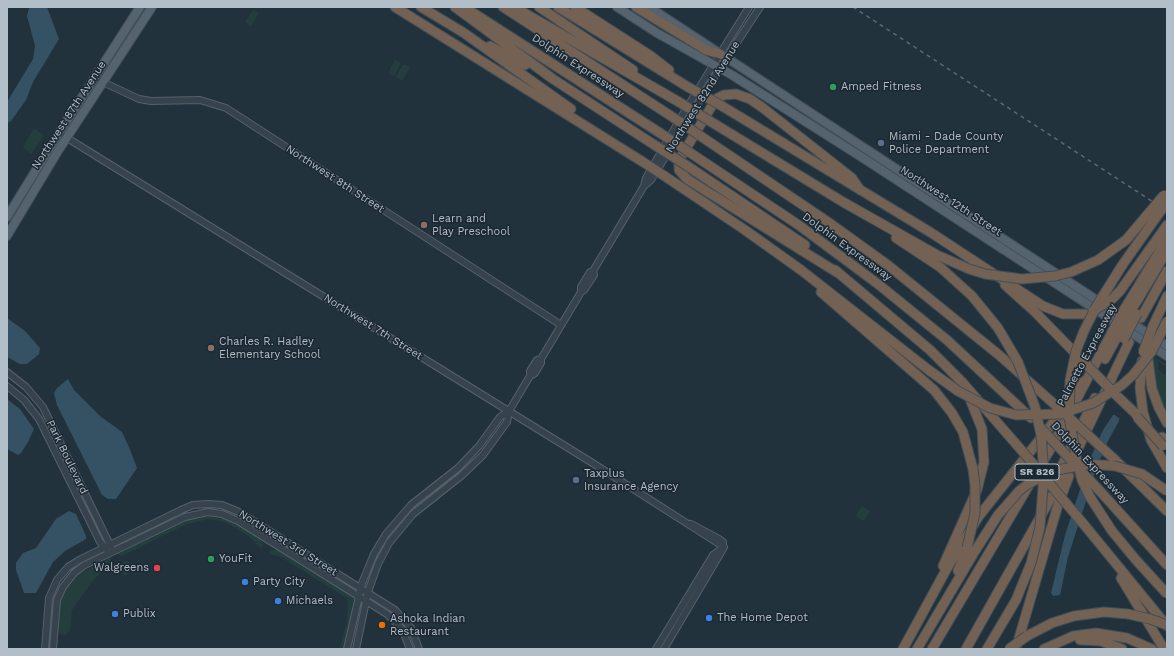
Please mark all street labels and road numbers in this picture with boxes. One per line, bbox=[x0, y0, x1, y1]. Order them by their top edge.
street label: Dolphin Expressway bbox=[529, 31, 627, 101]
street label: Northwest 82nd Avenue bbox=[663, 39, 743, 155]
street label: Northwest 87th Avenue bbox=[29, 58, 109, 172]
street label: Northwest 8th Street bbox=[283, 142, 387, 216]
street label: Northwest 12th Street bbox=[898, 163, 1004, 239]
street label: Dolphin Expressway bbox=[800, 210, 894, 284]
street label: Northwest 7th Street bbox=[321, 291, 425, 363]
street label: Palmetto Expressway bbox=[1054, 301, 1120, 409]
street label: Park Boulevard bbox=[43, 418, 91, 496]
street label: Dolphin Expressway bbox=[1049, 419, 1131, 507]
road number: SR 826 bbox=[1015, 464, 1059, 480]
street label: Northwest 3rd Street bbox=[236, 507, 340, 579]

